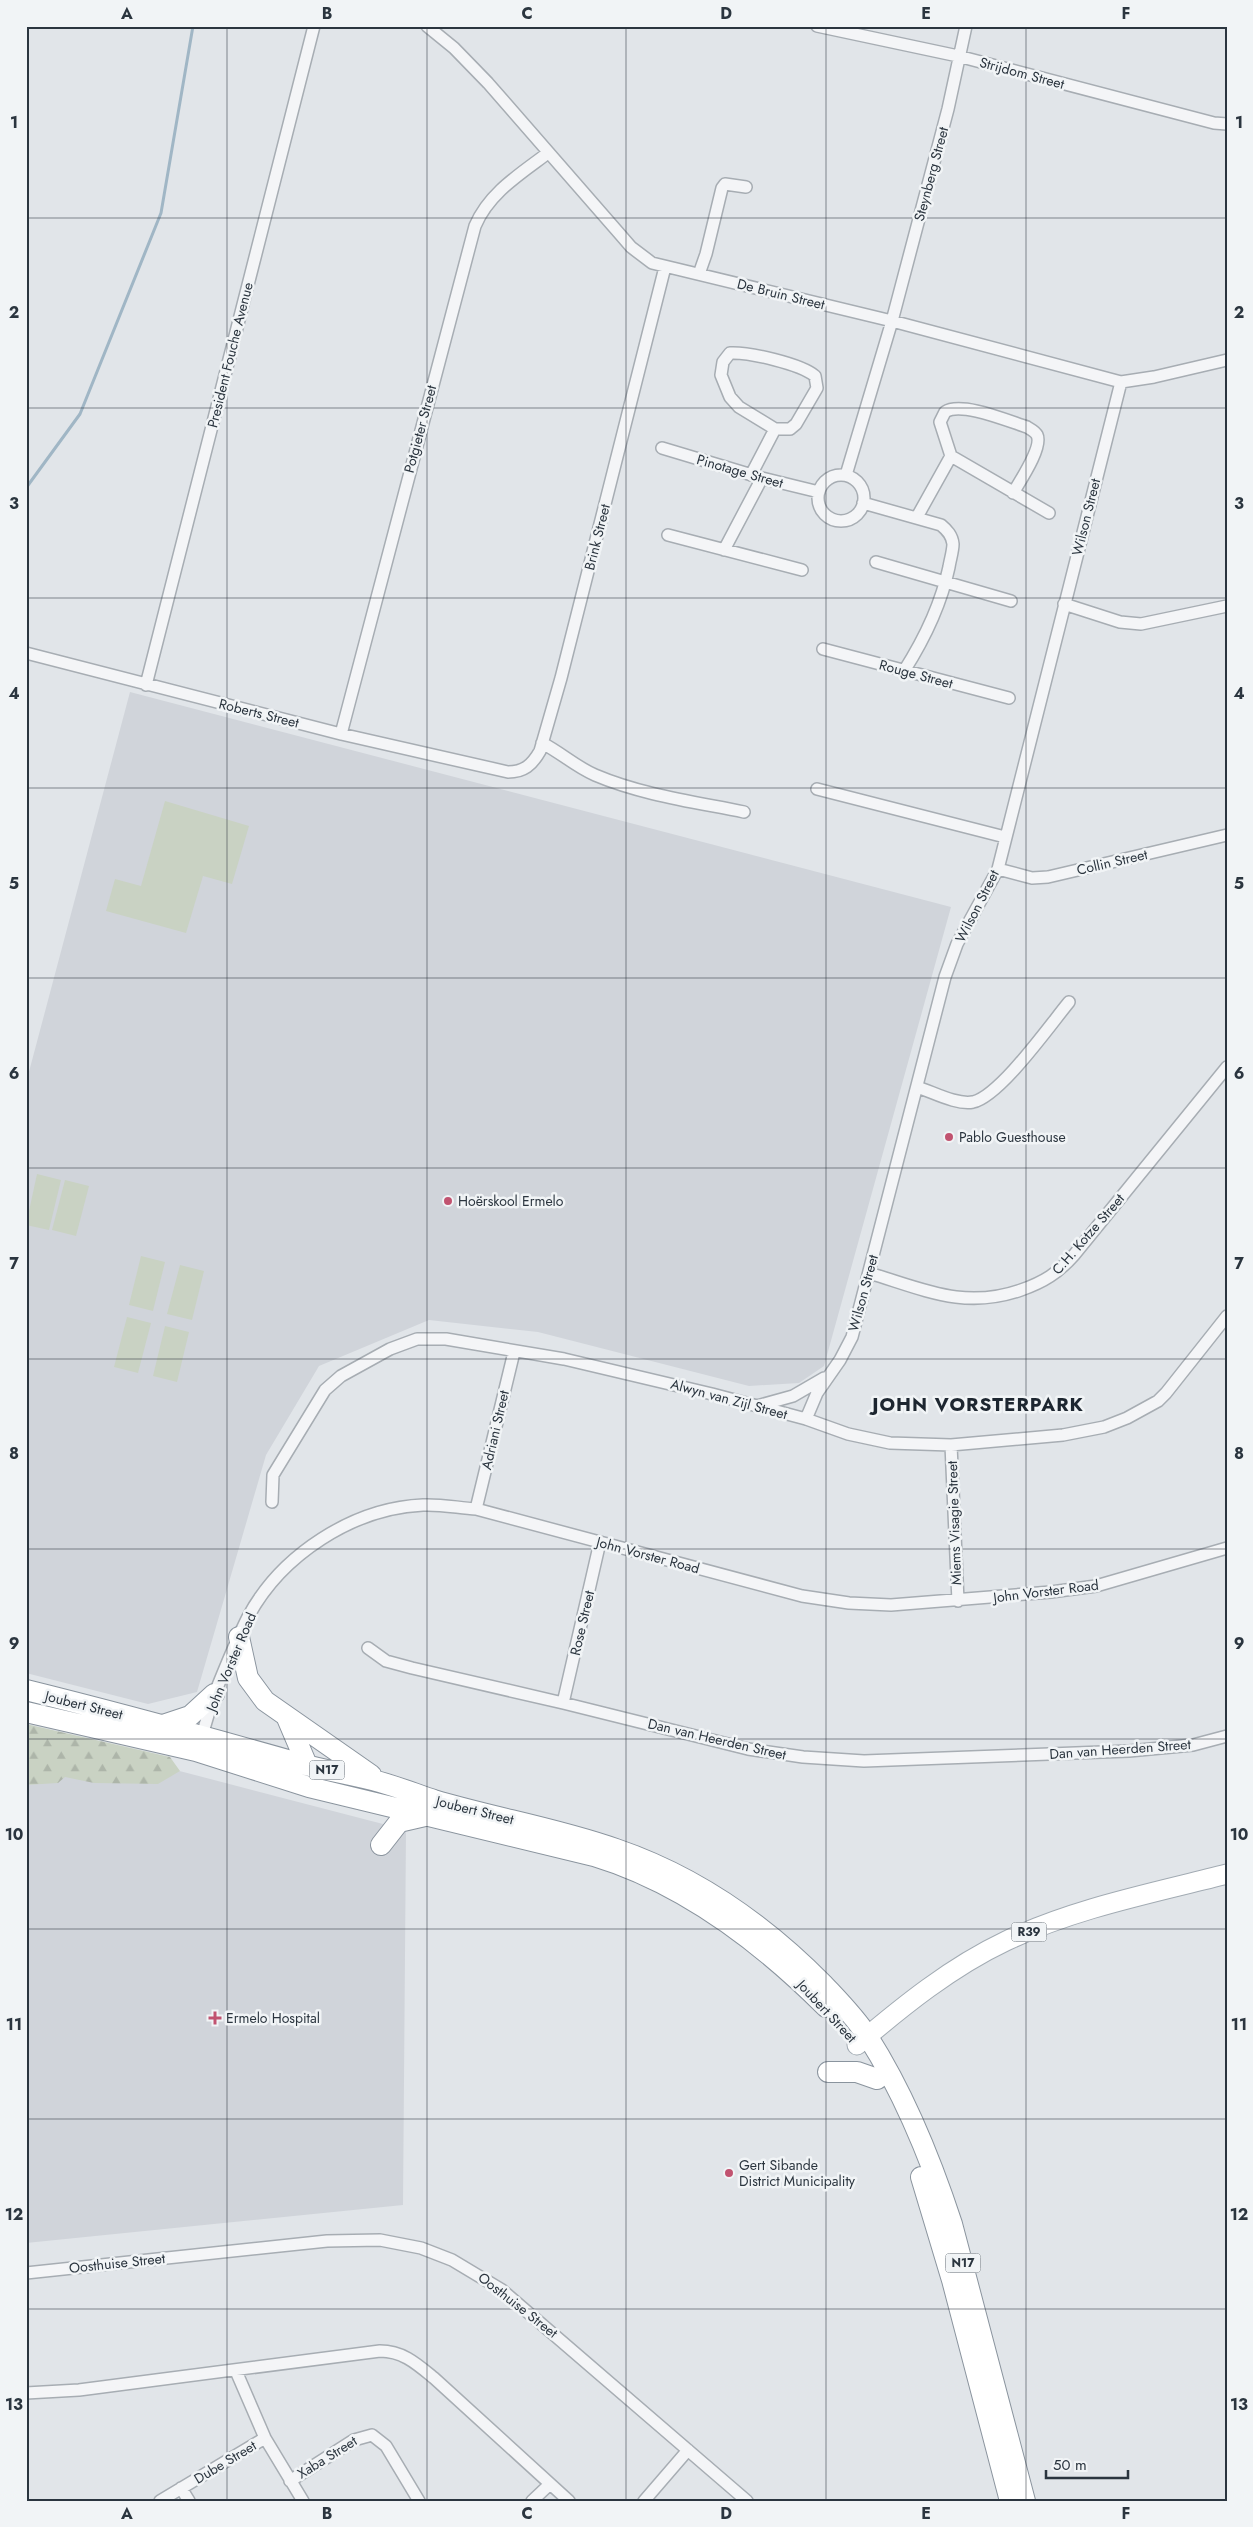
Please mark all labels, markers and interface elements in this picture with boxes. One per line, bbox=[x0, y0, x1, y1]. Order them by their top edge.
text: A bbox=[120, 2, 133, 25]
text: B bbox=[322, 2, 332, 25]
text: C bbox=[521, 2, 533, 25]
text: D bbox=[720, 2, 732, 25]
text: E bbox=[921, 2, 931, 25]
text: F bbox=[1122, 2, 1130, 25]
street label: Strijdom Street bbox=[977, 52, 1067, 94]
text: 1 bbox=[10, 111, 18, 134]
text: 1 bbox=[1235, 111, 1243, 134]
street label: Steynberg Street bbox=[909, 124, 953, 223]
street label: De Bruin Street bbox=[735, 273, 827, 315]
street label: President Fouche Avenue bbox=[202, 280, 258, 430]
text: 2 bbox=[9, 301, 19, 324]
text: 2 bbox=[1234, 301, 1244, 324]
street label: Potgieter Street bbox=[399, 382, 441, 475]
street label: Pinotage Street bbox=[694, 449, 786, 493]
street label: Wilson Street bbox=[1067, 476, 1105, 558]
text: 3 bbox=[9, 492, 19, 515]
text: 3 bbox=[1234, 492, 1244, 515]
street label: Brink Street bbox=[579, 501, 615, 572]
street label: Rouge Street bbox=[877, 655, 956, 694]
text: 4 bbox=[8, 682, 20, 705]
text: 4 bbox=[1233, 682, 1245, 705]
street label: Roberts Street bbox=[217, 693, 302, 733]
street label: Collin Street bbox=[1075, 844, 1150, 880]
street label: Wilson Street bbox=[950, 866, 1004, 946]
text: 5 bbox=[9, 872, 19, 895]
text: 5 bbox=[1234, 872, 1244, 895]
text: 6 bbox=[9, 1062, 19, 1085]
text: 6 bbox=[1234, 1062, 1244, 1085]
place label: Pablo Guesthouse bbox=[959, 1127, 1066, 1147]
marker: Pablo Guesthouse bbox=[943, 1131, 955, 1143]
street label: C.H. Kotze Street bbox=[1047, 1189, 1129, 1279]
place label: Hoërskool Ermelo bbox=[458, 1191, 564, 1211]
marker: Hoërskool Ermelo bbox=[442, 1195, 454, 1207]
text: 7 bbox=[9, 1252, 19, 1275]
street label: Wilson Street bbox=[843, 1252, 883, 1334]
text: 7 bbox=[1234, 1252, 1244, 1275]
street label: Alwyn van Zijl Street bbox=[668, 1374, 790, 1424]
street label: Adriani Street bbox=[476, 1388, 514, 1472]
district label: JOHN VORSTERPARK bbox=[868, 1391, 1084, 1418]
text: 8 bbox=[9, 1442, 19, 1465]
text: 8 bbox=[1234, 1442, 1244, 1465]
street label: Miems Visagie Street bbox=[942, 1460, 966, 1586]
street label: John Vorster Road bbox=[592, 1531, 702, 1578]
street label: John Vorster Road bbox=[990, 1575, 1100, 1608]
street label: Rose Street bbox=[565, 1588, 599, 1657]
street label: John Vorster Road bbox=[200, 1609, 261, 1716]
text: 9 bbox=[9, 1632, 19, 1655]
text: 9 bbox=[1234, 1632, 1244, 1655]
street label: Joubert Street bbox=[41, 1685, 126, 1724]
street label: Dan van Heerden Street bbox=[646, 1713, 789, 1765]
street label: Dan van Heerden Street bbox=[1049, 1734, 1192, 1764]
road number: N17 bbox=[310, 1760, 344, 1780]
street label: Joubert Street bbox=[432, 1790, 517, 1829]
text: 10 bbox=[5, 1823, 23, 1846]
text: 10 bbox=[1230, 1823, 1248, 1846]
road number: R39 bbox=[1012, 1922, 1046, 1941]
street label: Joubert Street bbox=[791, 1974, 862, 2047]
place label: Ermelo Hospital bbox=[226, 2008, 320, 2028]
marker: Ermelo Hospital bbox=[208, 2011, 222, 2025]
text: 11 bbox=[6, 2013, 22, 2036]
text: 11 bbox=[1231, 2013, 1247, 2036]
place label: Gert Sibande District Municipality bbox=[739, 2155, 856, 2191]
marker: Gert Sibande District Municipality bbox=[723, 2167, 735, 2179]
text: 12 bbox=[5, 2203, 23, 2226]
text: 12 bbox=[1230, 2203, 1248, 2226]
street label: Oosthuise Street bbox=[68, 2248, 167, 2278]
road number: N17 bbox=[946, 2254, 980, 2272]
street label: Oosthuise Street bbox=[474, 2267, 563, 2343]
text: 13 bbox=[5, 2393, 23, 2416]
text: 13 bbox=[1230, 2393, 1248, 2416]
street label: Xaba Street bbox=[293, 2430, 361, 2483]
street label: Dube Street bbox=[190, 2435, 261, 2489]
scale bar bbox=[1046, 2447, 1128, 2479]
text: 50 m bbox=[1053, 2454, 1087, 2476]
text: A bbox=[120, 2502, 133, 2525]
text: B bbox=[322, 2502, 332, 2525]
text: C bbox=[521, 2502, 533, 2525]
text: D bbox=[720, 2502, 732, 2525]
text: E bbox=[921, 2502, 931, 2525]
text: F bbox=[1122, 2502, 1130, 2525]

